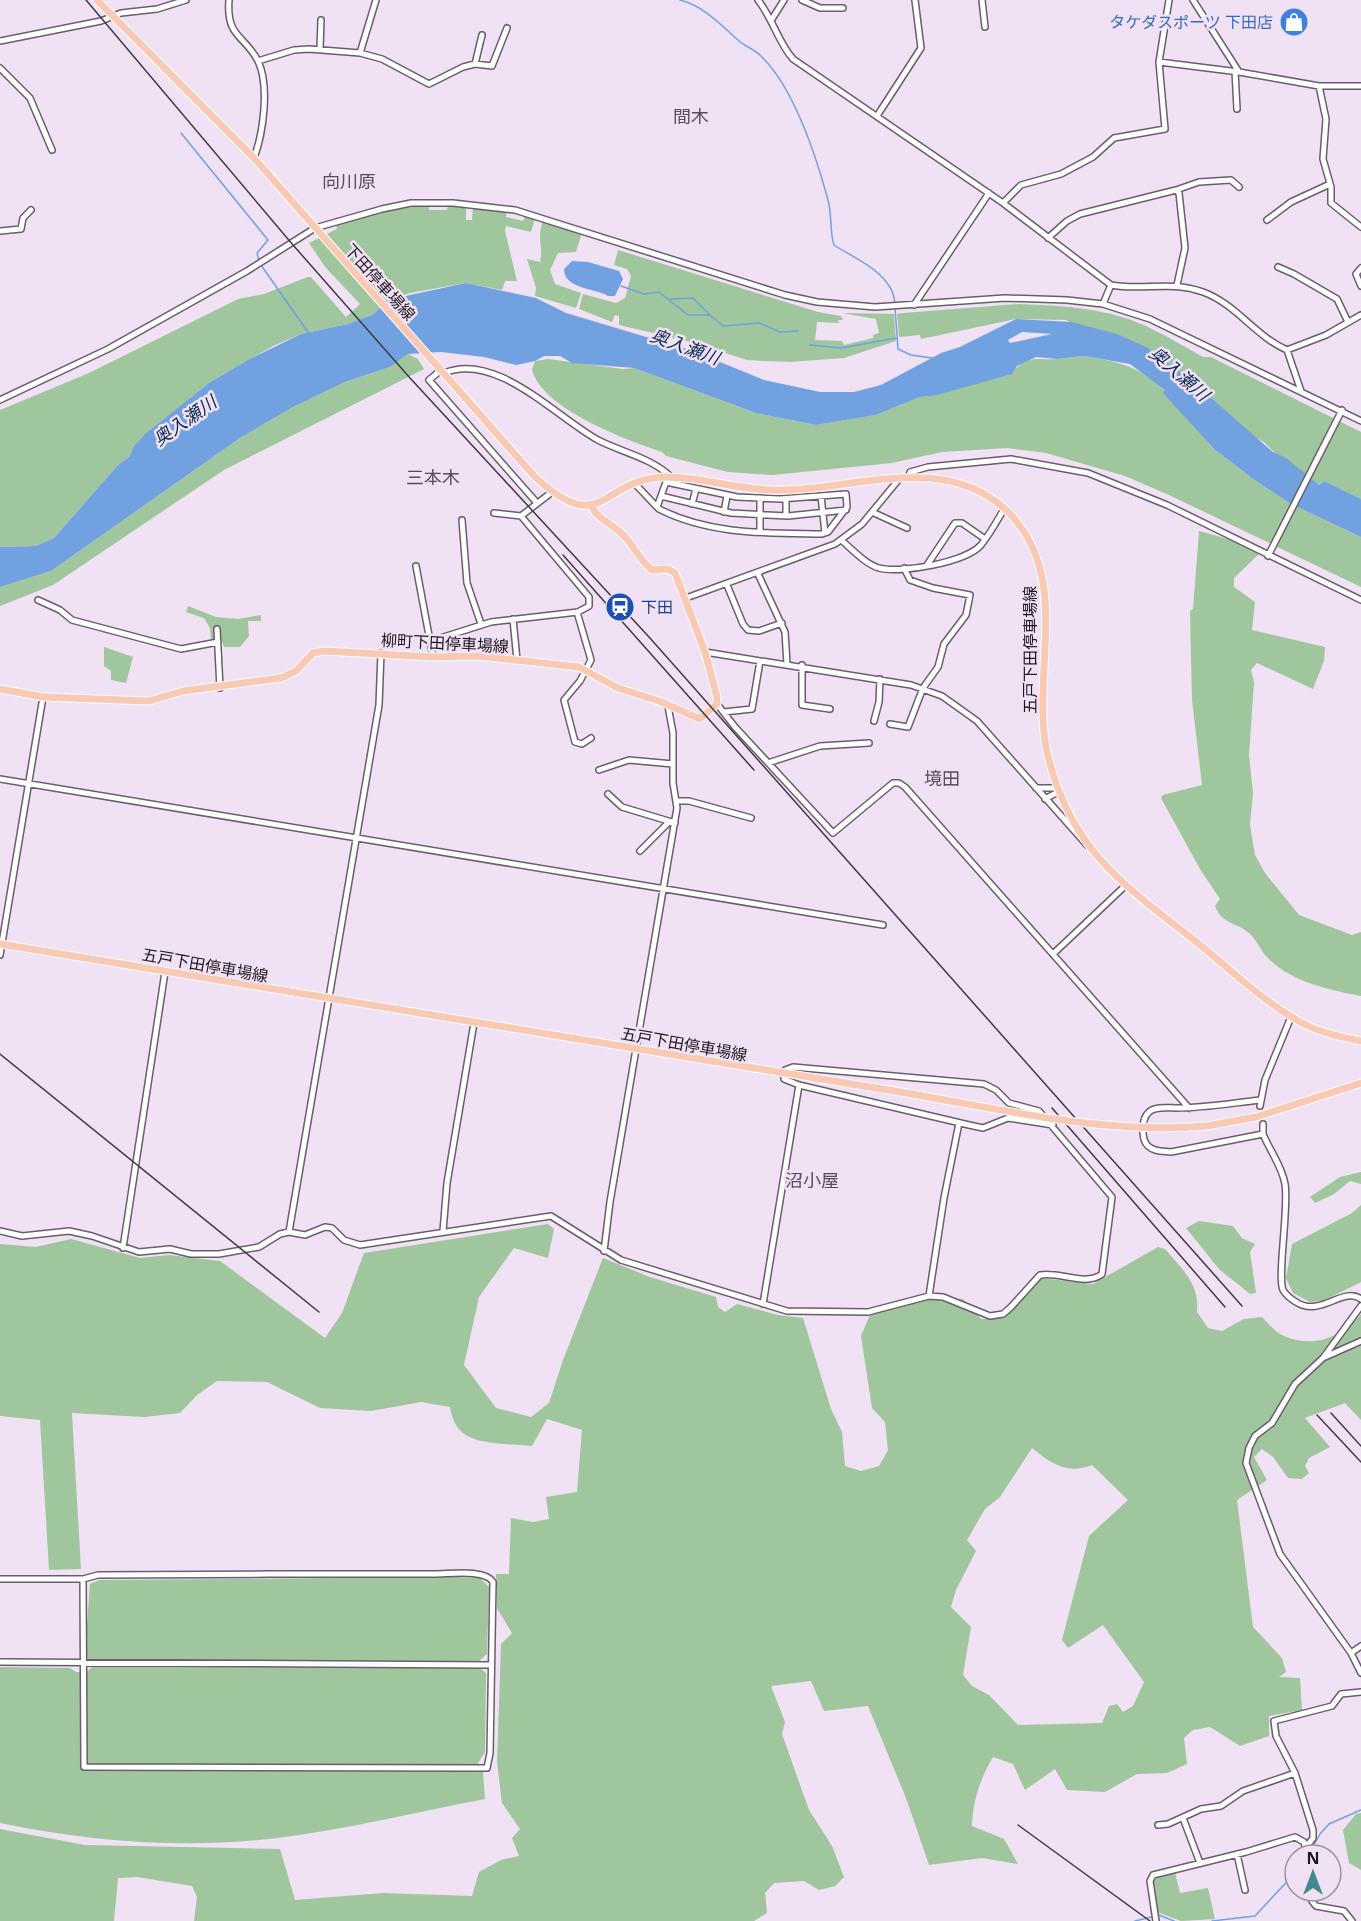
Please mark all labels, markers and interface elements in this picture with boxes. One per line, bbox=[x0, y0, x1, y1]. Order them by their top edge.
shop icon: タケダスポーツ 下田店 bbox=[1278, 6, 1310, 38]
place label: タケダスポーツ 下田店 bbox=[1109, 11, 1273, 33]
district label: 間木 bbox=[673, 104, 709, 128]
district label: 向川原 bbox=[322, 169, 376, 193]
street label: 下田停車場線 bbox=[340, 239, 420, 325]
water label: 奥入瀬川 bbox=[647, 322, 725, 370]
water label: 奥入瀬川 bbox=[1145, 341, 1216, 407]
water label: 奥入瀬川 bbox=[148, 389, 222, 451]
district label: 三本木 bbox=[406, 465, 460, 489]
street label: 五戸下田停車場線 bbox=[1019, 586, 1041, 714]
station icon: 下田 bbox=[604, 591, 636, 623]
place label: 下田 bbox=[641, 596, 673, 618]
street label: 柳町下田停車場線 bbox=[381, 629, 509, 657]
district label: 境田 bbox=[924, 766, 960, 790]
street label: 五戸下田停車場線 bbox=[140, 943, 270, 987]
street label: 五戸下田停車場線 bbox=[619, 1022, 749, 1066]
district label: 沼小屋 bbox=[785, 1168, 839, 1192]
north arrow bbox=[1283, 1843, 1343, 1903]
text: N bbox=[1306, 1847, 1320, 1869]

